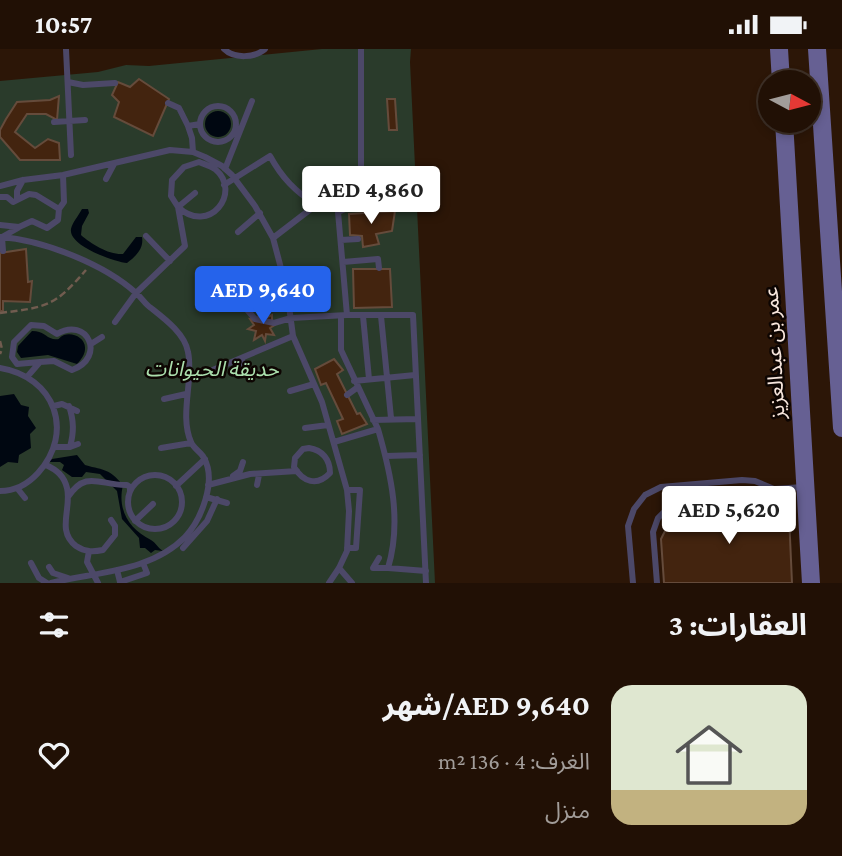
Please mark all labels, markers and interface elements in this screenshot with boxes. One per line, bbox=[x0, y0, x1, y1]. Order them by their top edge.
text: 10:57 bbox=[35, 10, 92, 39]
north arrow bbox=[758, 70, 821, 133]
map controls bbox=[758, 70, 821, 133]
pin: AED 4,860 bbox=[291, 167, 451, 226]
text: AED 4,860 bbox=[318, 176, 424, 202]
pin: AED 9,640 bbox=[183, 267, 343, 326]
text: AED 9,640 bbox=[211, 276, 315, 302]
street label: عمر بن عبدالعزيز bbox=[759, 286, 790, 421]
park label: حديقة الحيوانات bbox=[145, 357, 279, 381]
pin: AED 5,620 bbox=[649, 487, 809, 546]
text: AED 5,620 bbox=[678, 496, 780, 522]
icon: filters bbox=[35, 606, 73, 644]
text: العقارات: 3 bbox=[669, 608, 807, 641]
text: AED 9,640/شهر bbox=[383, 688, 590, 721]
icon: home bbox=[667, 713, 751, 797]
icon: heart bbox=[35, 736, 73, 774]
text: الغرف: 4 · 136 m² bbox=[438, 748, 590, 774]
text: منزل bbox=[545, 797, 590, 823]

